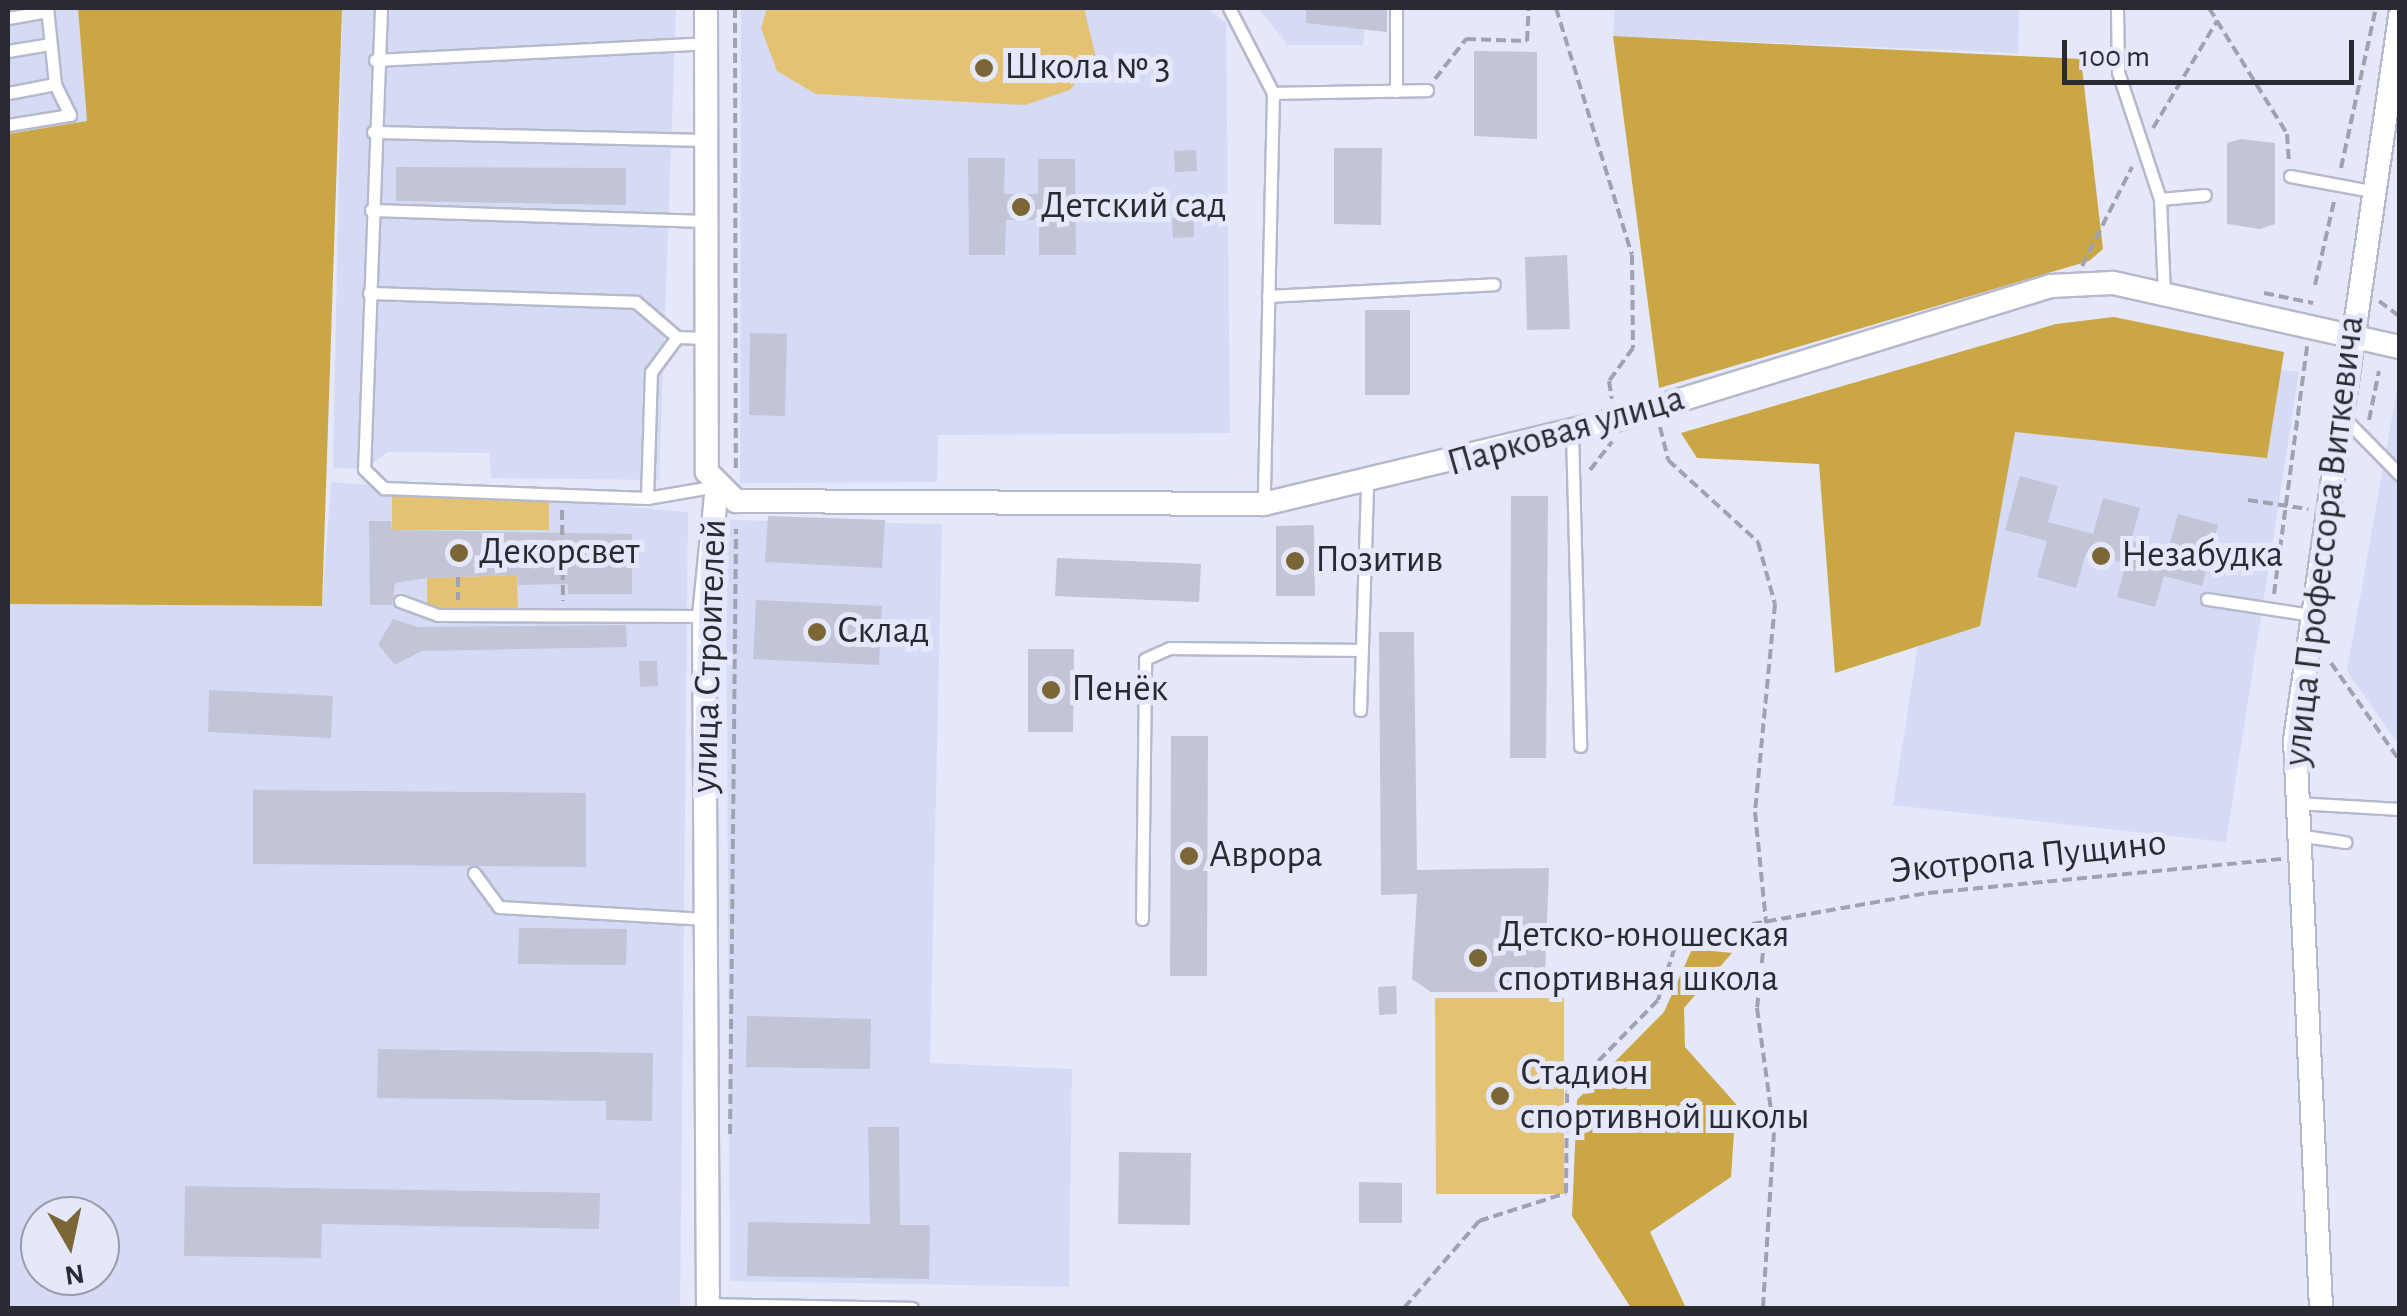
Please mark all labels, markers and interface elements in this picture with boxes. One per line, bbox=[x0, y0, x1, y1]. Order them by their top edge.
scale bar bbox=[2067, 20, 2360, 82]
text: 100 m bbox=[2079, 42, 2150, 72]
place label: Школа № 3 bbox=[1004, 45, 1170, 91]
marker: Школа № 3 bbox=[973, 57, 995, 79]
place label: Детский сад bbox=[1041, 184, 1227, 230]
marker: Детский сад bbox=[1010, 196, 1032, 218]
street label: улица Профессора Виткевича bbox=[2275, 313, 2375, 769]
street label: Парковая улица bbox=[1442, 376, 1690, 488]
street label: улица Строителей bbox=[682, 518, 738, 794]
place label: Декорсвет bbox=[479, 530, 639, 576]
place label: Незабудка bbox=[2121, 533, 2283, 579]
place label: Позитив bbox=[1315, 538, 1443, 584]
marker: Декорсвет bbox=[448, 542, 470, 564]
marker: Незабудка bbox=[2090, 545, 2112, 567]
marker: Позитив bbox=[1284, 550, 1306, 572]
place label: Склад bbox=[837, 609, 929, 655]
marker: Склад bbox=[806, 621, 828, 643]
place label: Пенёк bbox=[1071, 667, 1168, 713]
marker: Пенёк bbox=[1040, 679, 1062, 701]
street label: Экотропа Пущино bbox=[1888, 821, 2168, 895]
place label: Аврора bbox=[1209, 833, 1323, 879]
marker: Аврора bbox=[1178, 845, 1200, 867]
place label: Детско-юношеская спортивная школа bbox=[1498, 913, 1789, 1002]
marker: Детско-юношеская спортивная школа bbox=[1467, 947, 1489, 969]
place label: Стадион спортивной школы bbox=[1520, 1051, 1810, 1140]
marker: Стадион спортивной школы bbox=[1489, 1085, 1511, 1107]
north arrow bbox=[20, 1196, 120, 1296]
text: N bbox=[63, 1258, 86, 1289]

